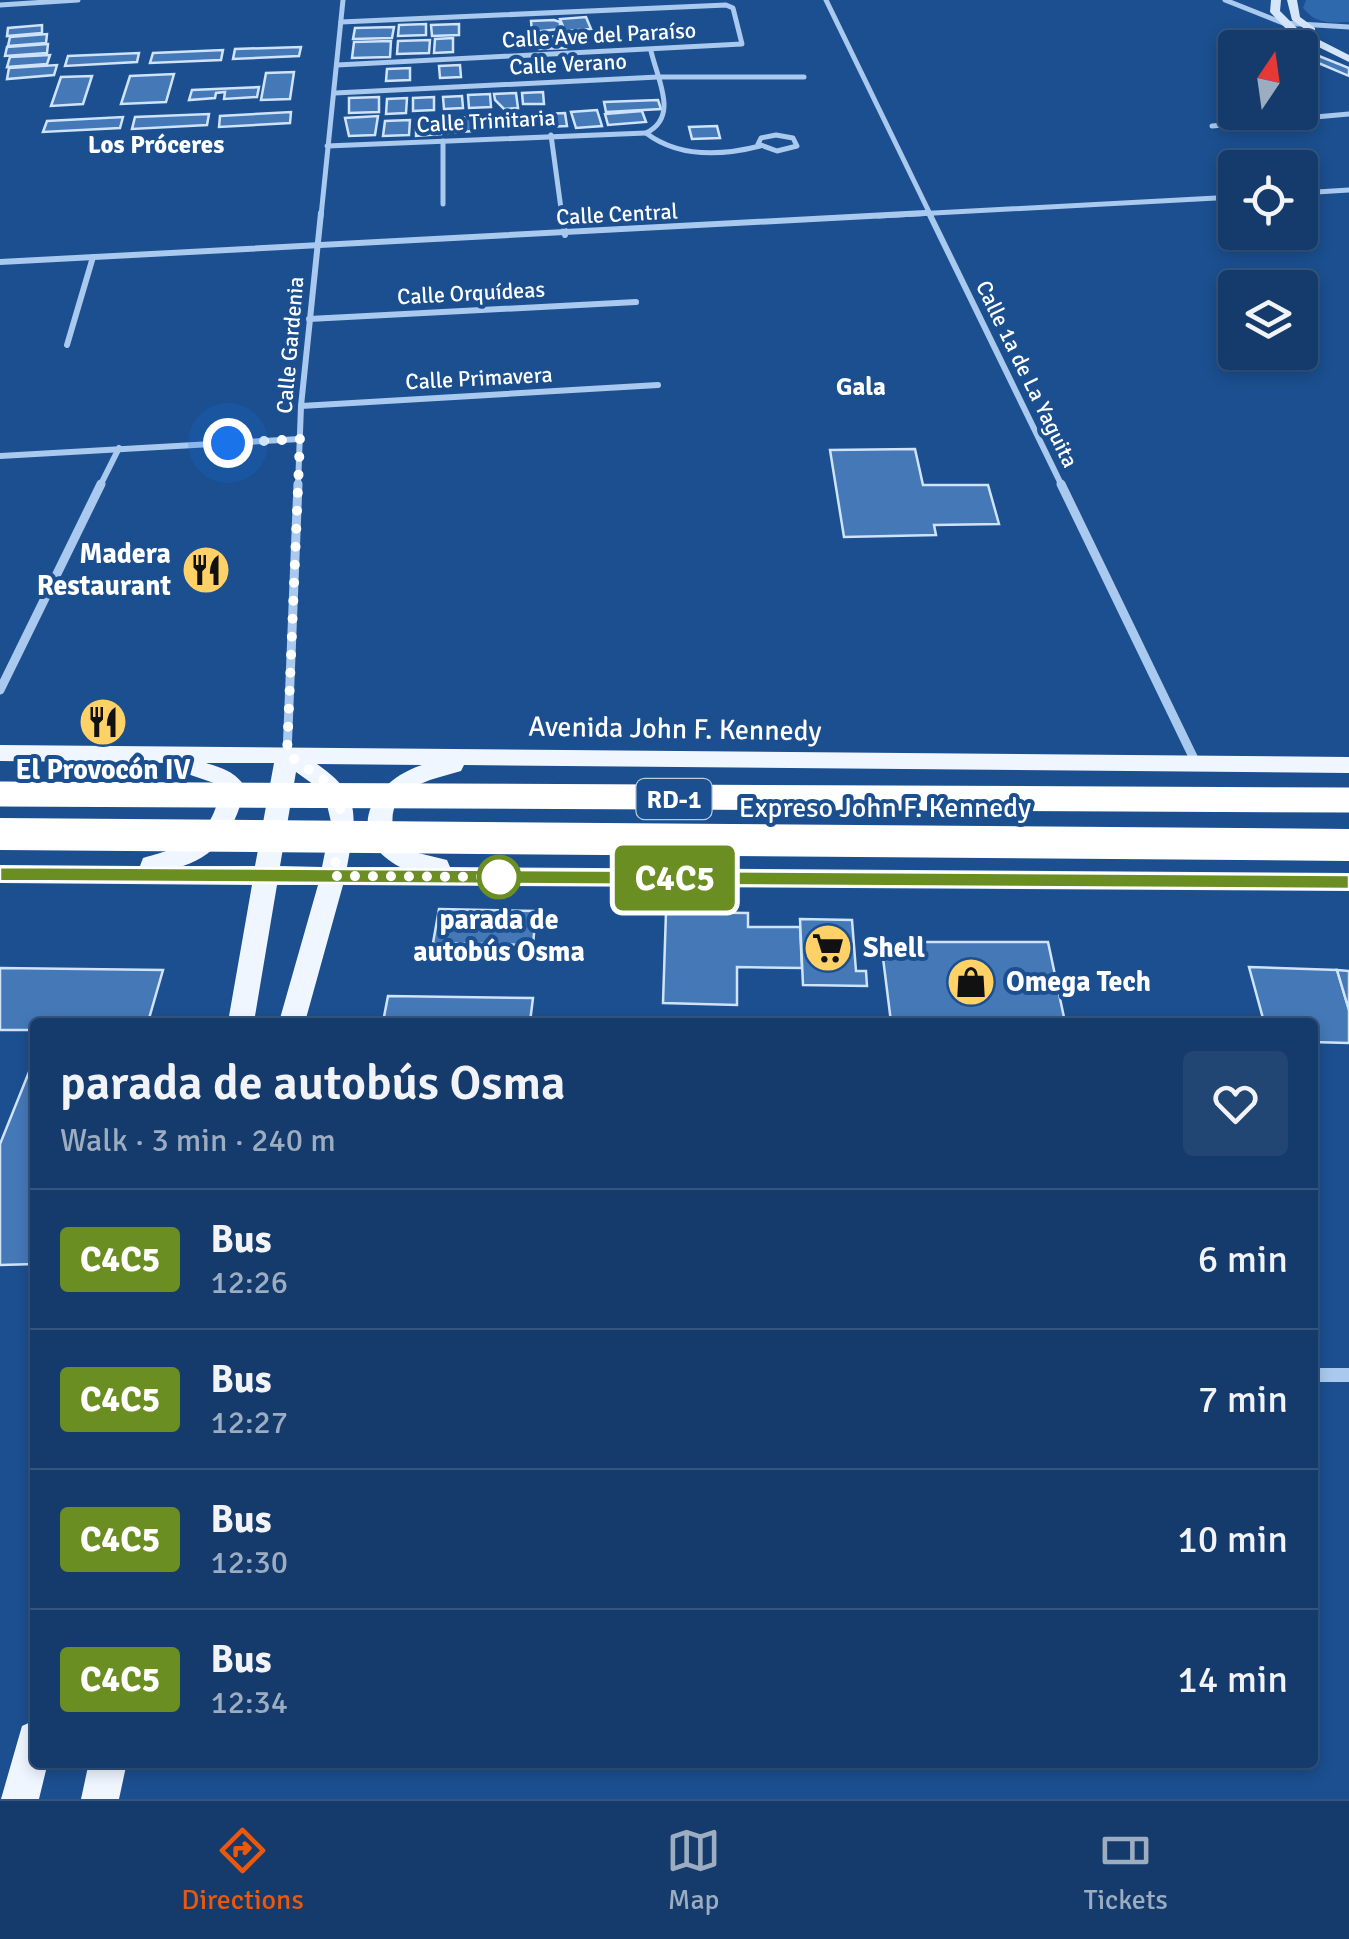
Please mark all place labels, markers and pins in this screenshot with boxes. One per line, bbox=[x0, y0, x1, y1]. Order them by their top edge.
place label: Madera Restaurant bbox=[37, 537, 171, 603]
restaurant icon: Madera Restaurant bbox=[180, 544, 232, 596]
restaurant icon: El Provocón IV bbox=[77, 696, 129, 748]
place label: El Provocón IV bbox=[16, 753, 191, 787]
marker: parada de autobús Osma bbox=[478, 856, 520, 898]
place label: parada de autobús Osma bbox=[413, 903, 585, 969]
supermarket icon: Shell bbox=[802, 922, 854, 974]
place label: Shell bbox=[863, 931, 925, 965]
shop icon: Omega Tech bbox=[945, 956, 997, 1008]
place label: Omega Tech bbox=[1006, 965, 1151, 999]

